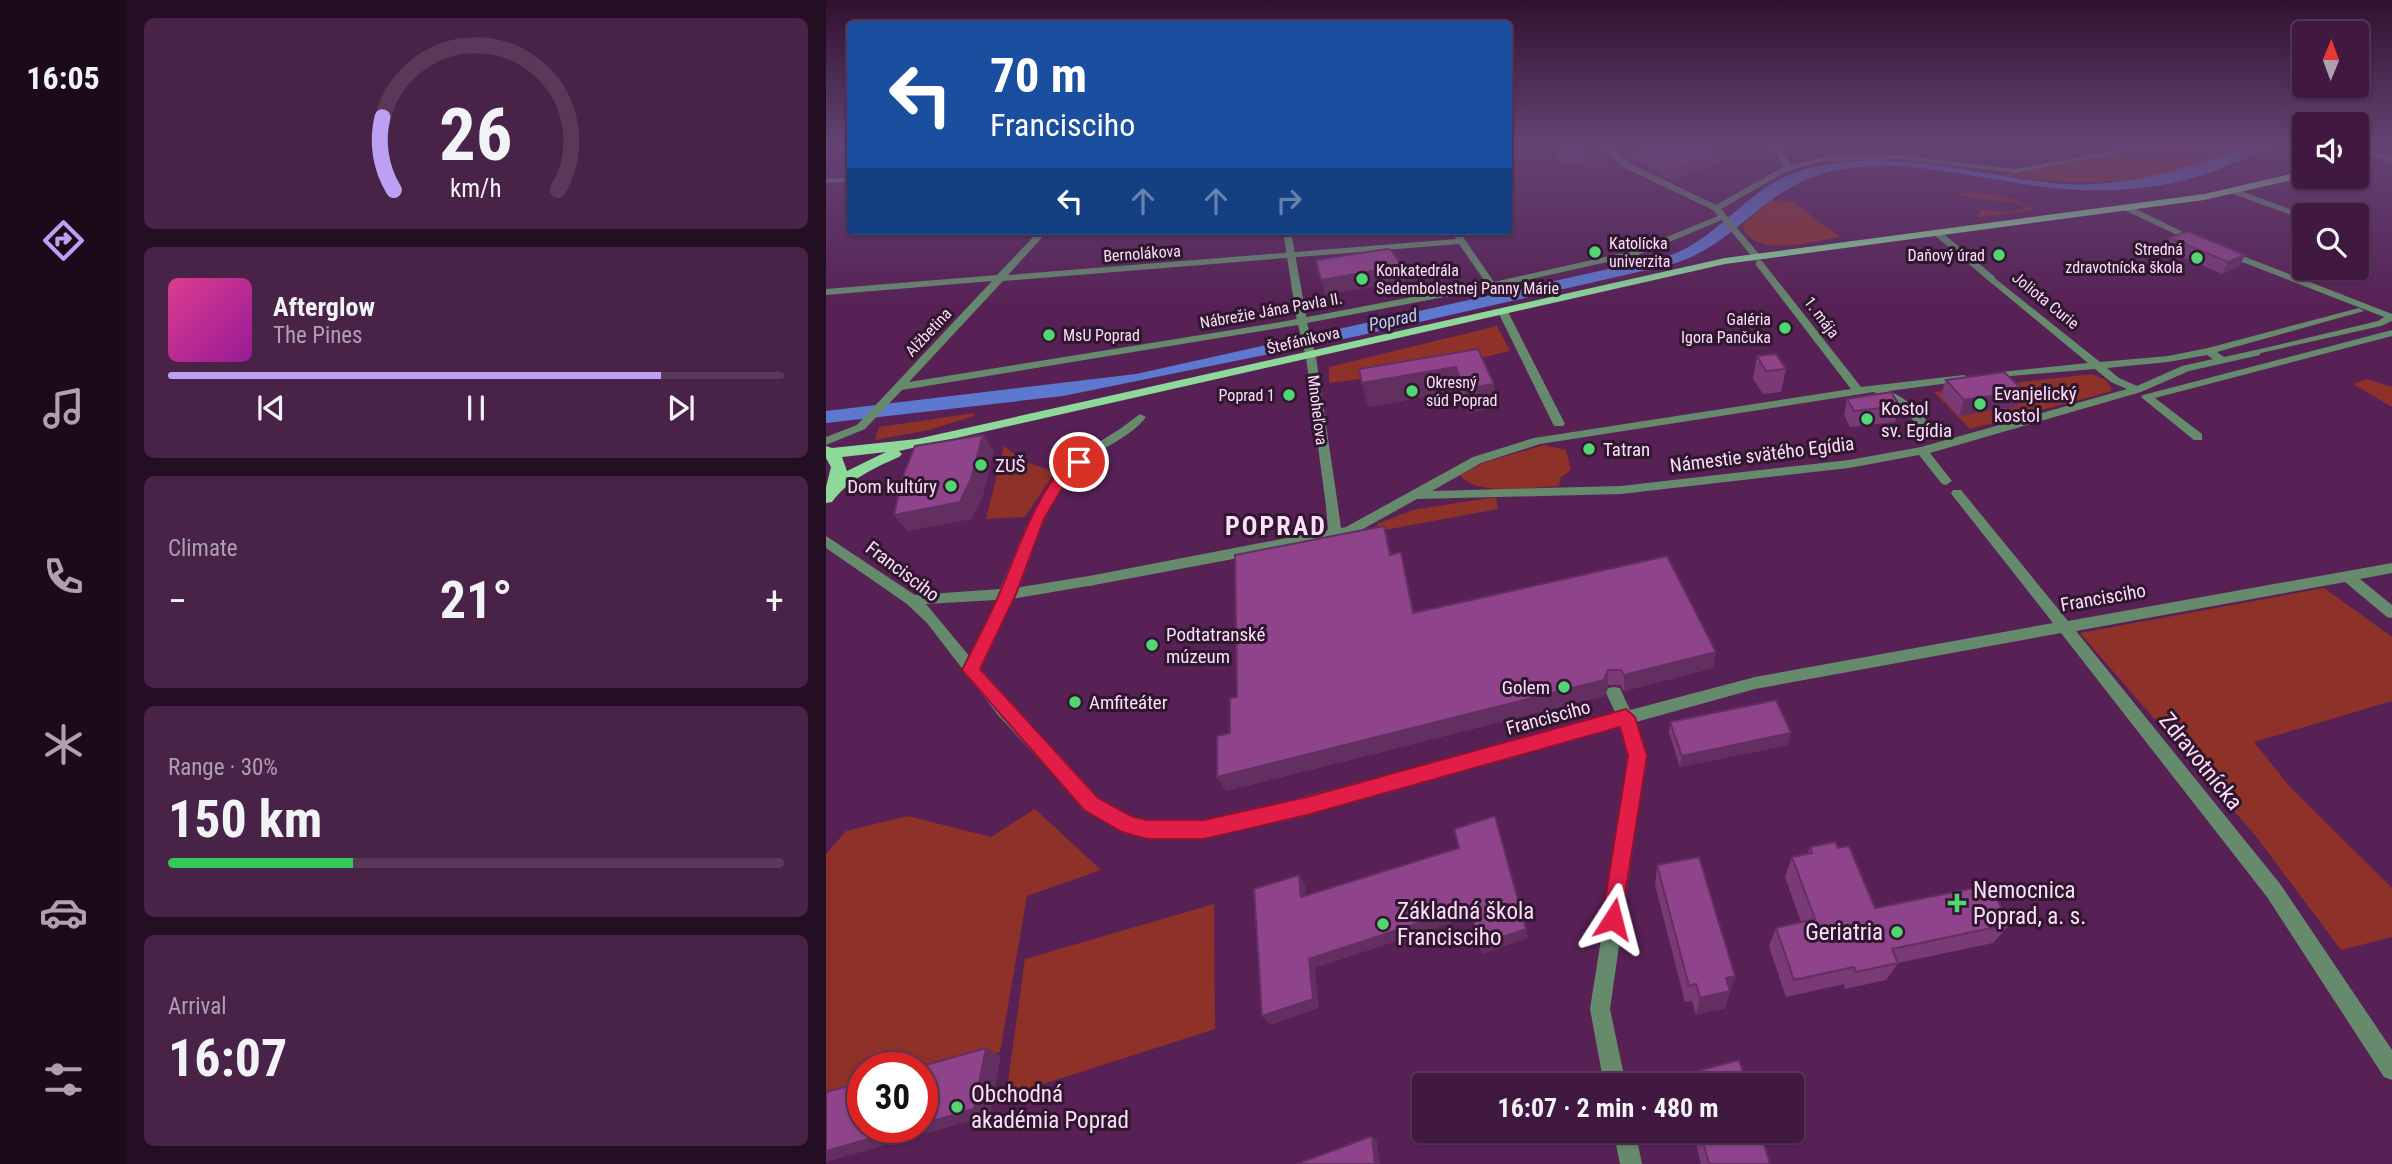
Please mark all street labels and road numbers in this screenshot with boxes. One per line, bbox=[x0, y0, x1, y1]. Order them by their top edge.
street label: Bernolákova bbox=[1103, 241, 1181, 266]
street label: Joliota Curie bbox=[2009, 268, 2083, 333]
street label: Nábrežie Jána Pavla II. bbox=[1198, 289, 1344, 332]
street label: 1. mája bbox=[1800, 293, 1843, 342]
street label: Alžbetina bbox=[901, 304, 955, 360]
street label: Štefánikova bbox=[1265, 323, 1341, 358]
street label: Mnoheľova bbox=[1304, 374, 1331, 446]
street label: Námestie svätého Egídia bbox=[1669, 432, 1855, 477]
street label: Francisciho bbox=[861, 536, 944, 607]
street label: Francisciho bbox=[2059, 579, 2148, 616]
street label: Francisciho bbox=[1503, 695, 1593, 740]
street label: Zdravotnícka bbox=[2153, 707, 2248, 815]

